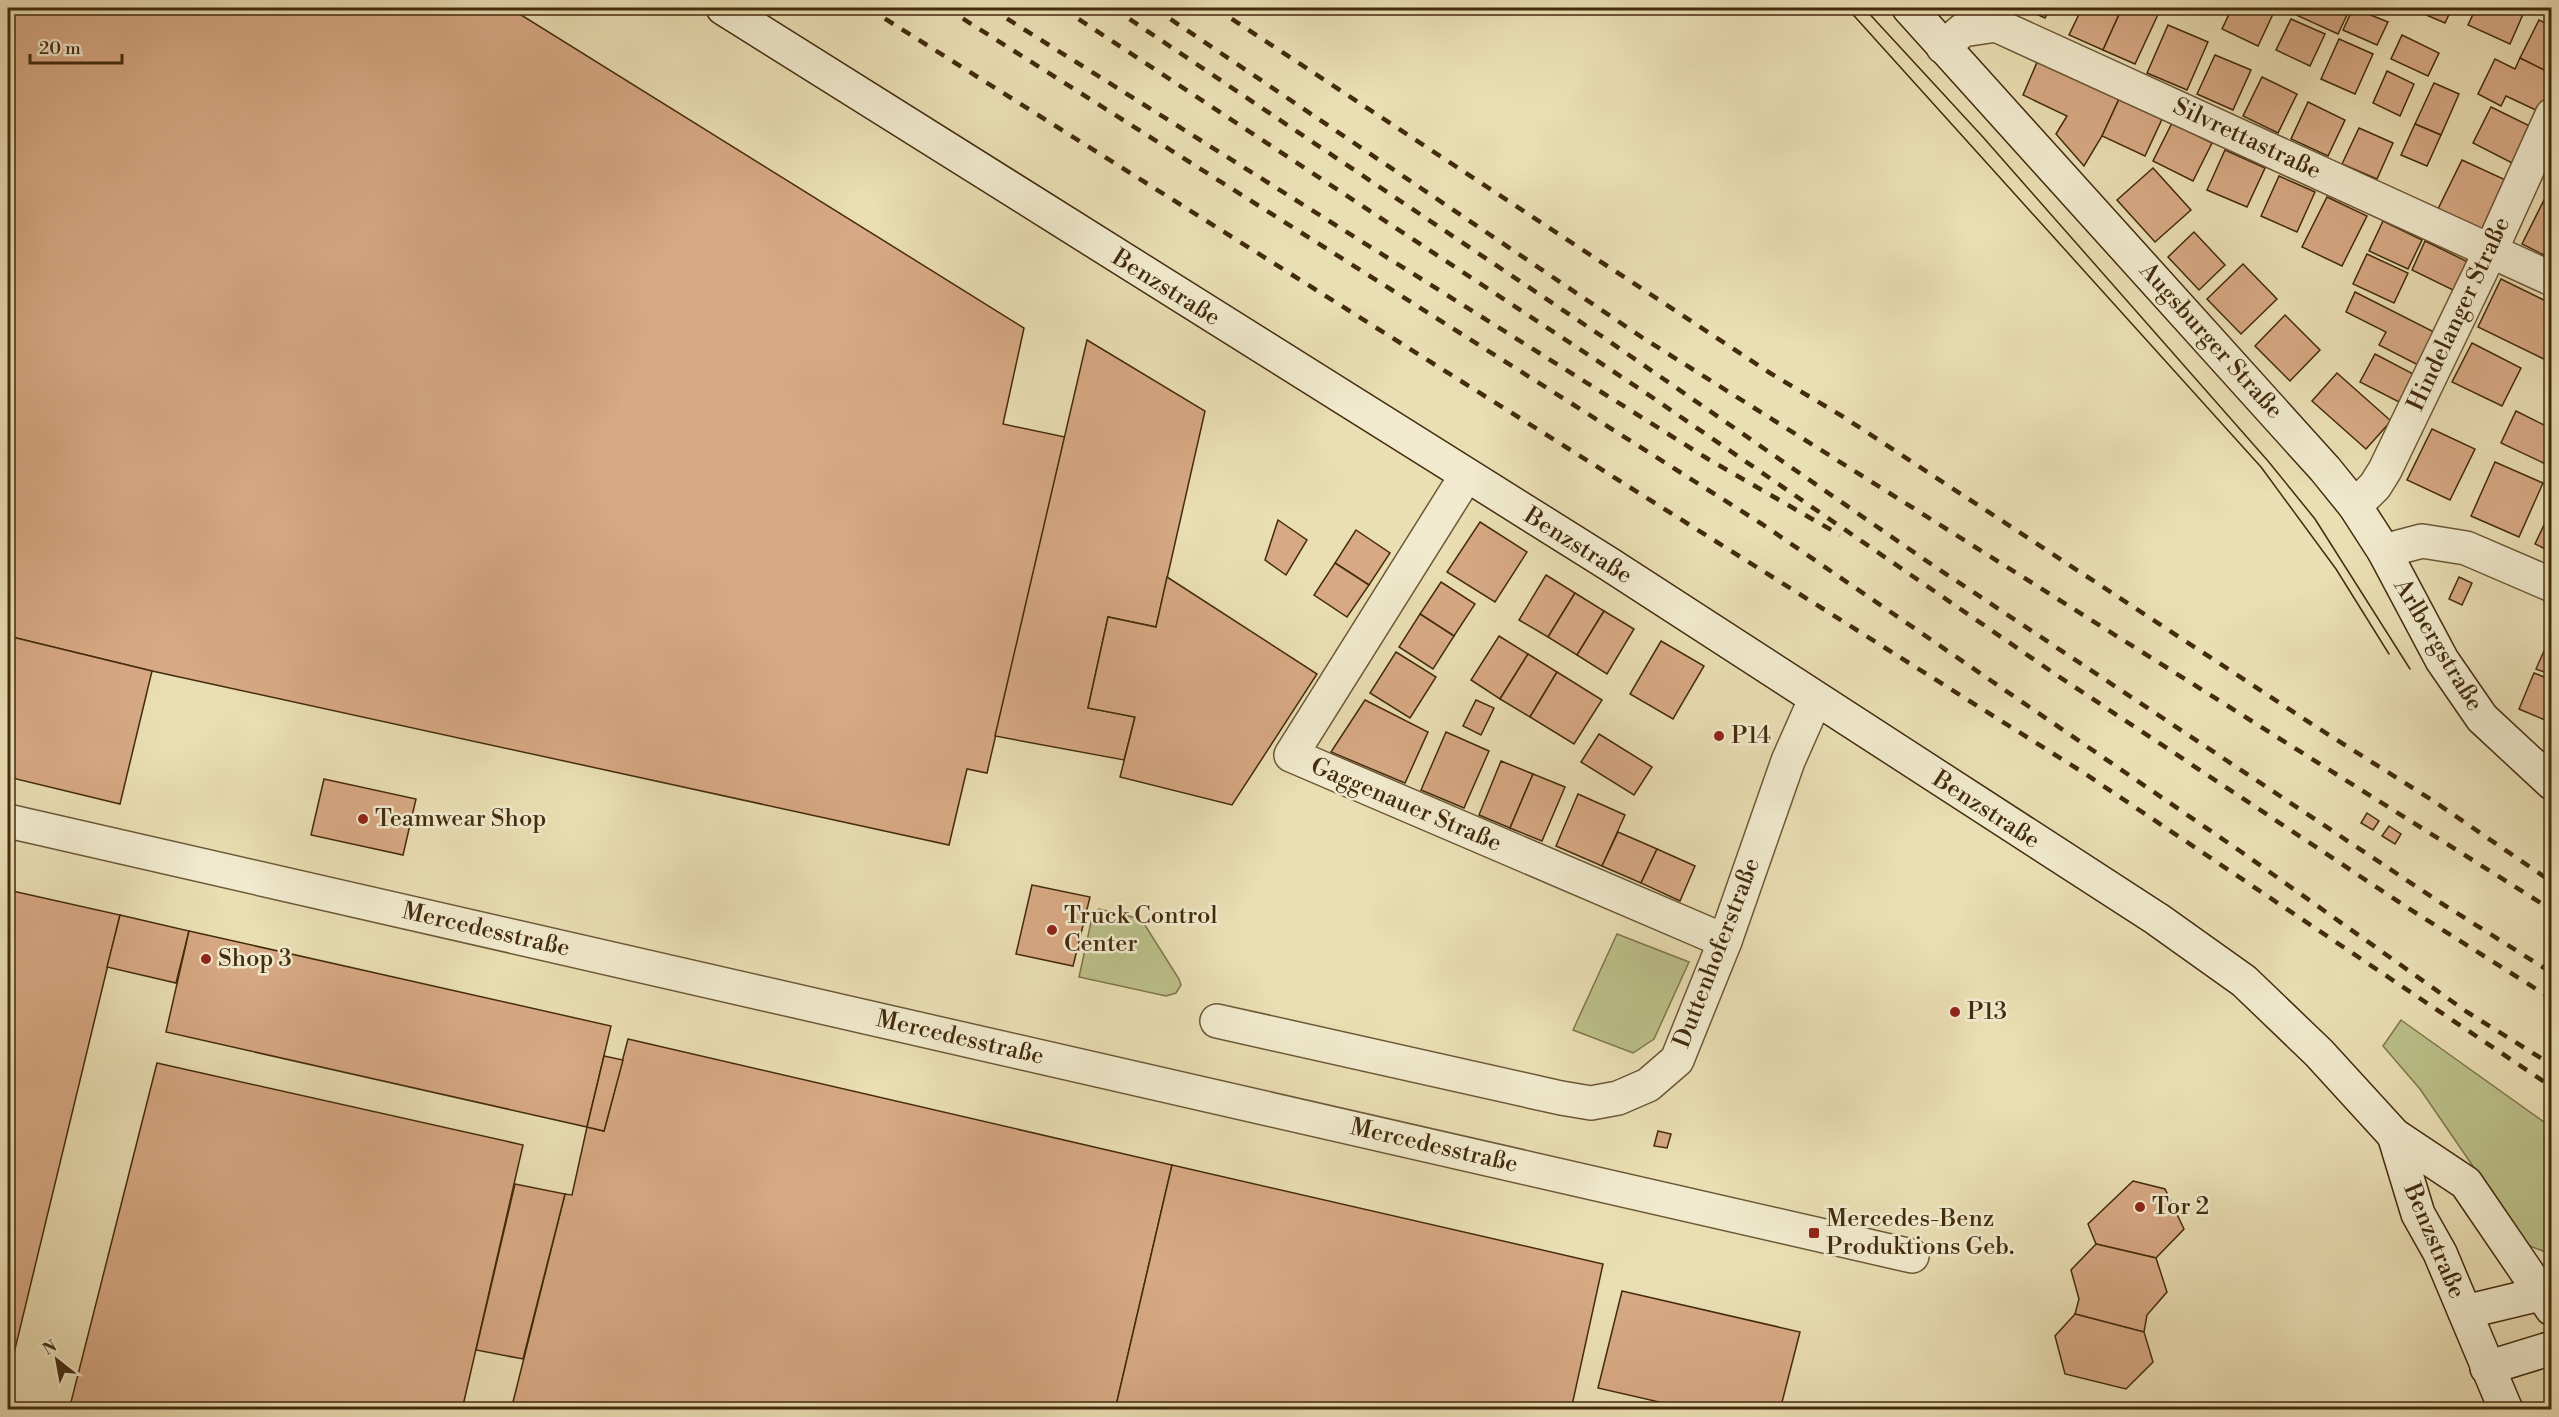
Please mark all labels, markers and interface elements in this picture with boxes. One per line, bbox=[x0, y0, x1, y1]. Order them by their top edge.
scale bar bbox=[30, 27, 122, 65]
text: 20 m bbox=[39, 37, 81, 60]
street label: Silvrettastraße bbox=[2168, 92, 2326, 186]
street label: Hindelanger Straße bbox=[2401, 212, 2517, 416]
street label: Benzstraße bbox=[1105, 242, 1226, 333]
street label: Augsburger Straße bbox=[2132, 256, 2289, 425]
street label: Benzstraße bbox=[1517, 500, 1638, 591]
street label: Arlbergstraße bbox=[2386, 572, 2489, 717]
place label: P14 bbox=[1731, 721, 1771, 751]
marker: P14 bbox=[1712, 729, 1726, 743]
street label: Gaggenauer Straße bbox=[1306, 751, 1506, 859]
street label: Benzstraße bbox=[1926, 764, 2045, 856]
place label: Teamwear Shop bbox=[375, 804, 546, 834]
marker: Teamwear Shop bbox=[356, 812, 370, 826]
street label: Duttenhoferstraße bbox=[1667, 854, 1767, 1052]
street label: Mercedesstraße bbox=[399, 896, 573, 964]
place label: Truck Control Center bbox=[1064, 901, 1218, 959]
marker: Truck Control Center bbox=[1045, 923, 1059, 937]
place label: Shop 3 bbox=[218, 944, 292, 974]
marker: Shop 3 bbox=[199, 952, 213, 966]
place label: P13 bbox=[1967, 997, 2007, 1027]
street label: Mercedesstraße bbox=[873, 1004, 1047, 1072]
marker: P13 bbox=[1948, 1005, 1962, 1019]
street label: Mercedesstraße bbox=[1347, 1112, 1521, 1180]
street label: Benzstraße bbox=[2396, 1178, 2472, 1303]
place label: Tor 2 bbox=[2152, 1192, 2209, 1222]
marker: Tor 2 bbox=[2133, 1200, 2147, 1214]
place label: Mercedes-Benz Produktions Geb. bbox=[1826, 1204, 2014, 1262]
marker: Mercedes-Benz Produktions Geb. bbox=[1807, 1226, 1821, 1240]
north arrow bbox=[27, 1330, 87, 1390]
text: N bbox=[39, 1336, 61, 1360]

